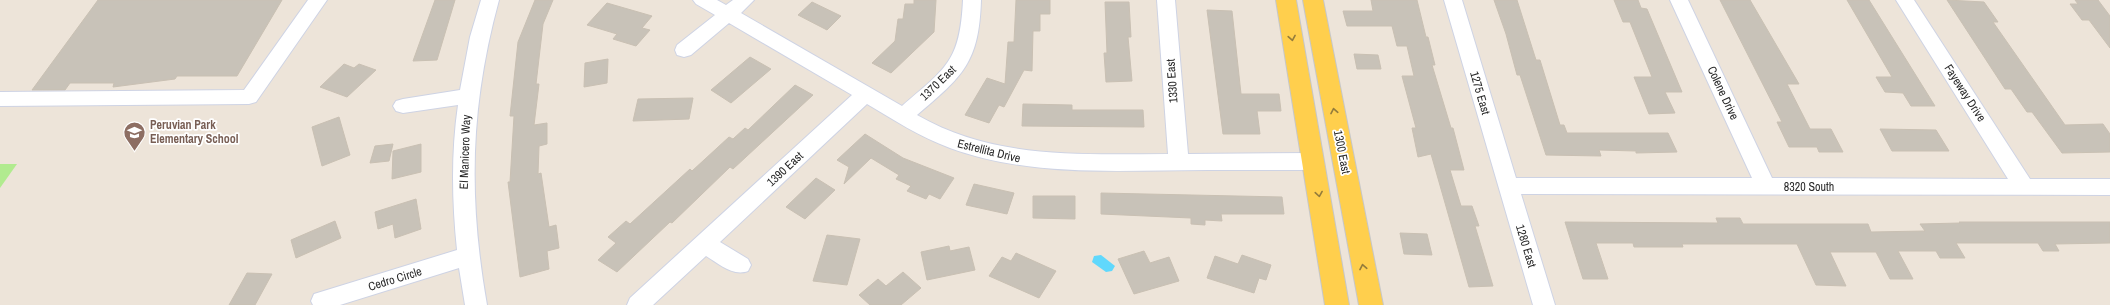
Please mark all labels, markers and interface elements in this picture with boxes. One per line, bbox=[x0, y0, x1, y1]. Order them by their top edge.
one-way arrow bbox=[1288, 35, 1296, 42]
street label: 1330 East bbox=[1162, 58, 1182, 104]
street label: Fayeway Drive bbox=[1941, 61, 1989, 125]
street label: 1370 East bbox=[916, 62, 960, 104]
street label: Colene Drive bbox=[1704, 64, 1742, 122]
street label: 1275 East bbox=[1466, 69, 1494, 117]
one-way arrow bbox=[1330, 108, 1339, 115]
street label: El Manicero Way bbox=[456, 114, 474, 190]
place label: Peruvian Park Elementary School bbox=[150, 117, 239, 147]
school or university icon: Peruvian Park Elementary School bbox=[121, 119, 147, 152]
street label: 1300 East bbox=[1330, 129, 1354, 176]
street label: Estrellita Drive bbox=[956, 135, 1022, 167]
street label: 1390 East bbox=[763, 148, 807, 190]
street label: 8320 South bbox=[1784, 179, 1834, 195]
one-way arrow bbox=[1314, 191, 1322, 197]
street label: 1280 East bbox=[1512, 222, 1540, 270]
street label: Cedro Circle bbox=[366, 263, 424, 295]
one-way arrow bbox=[1360, 264, 1368, 270]

